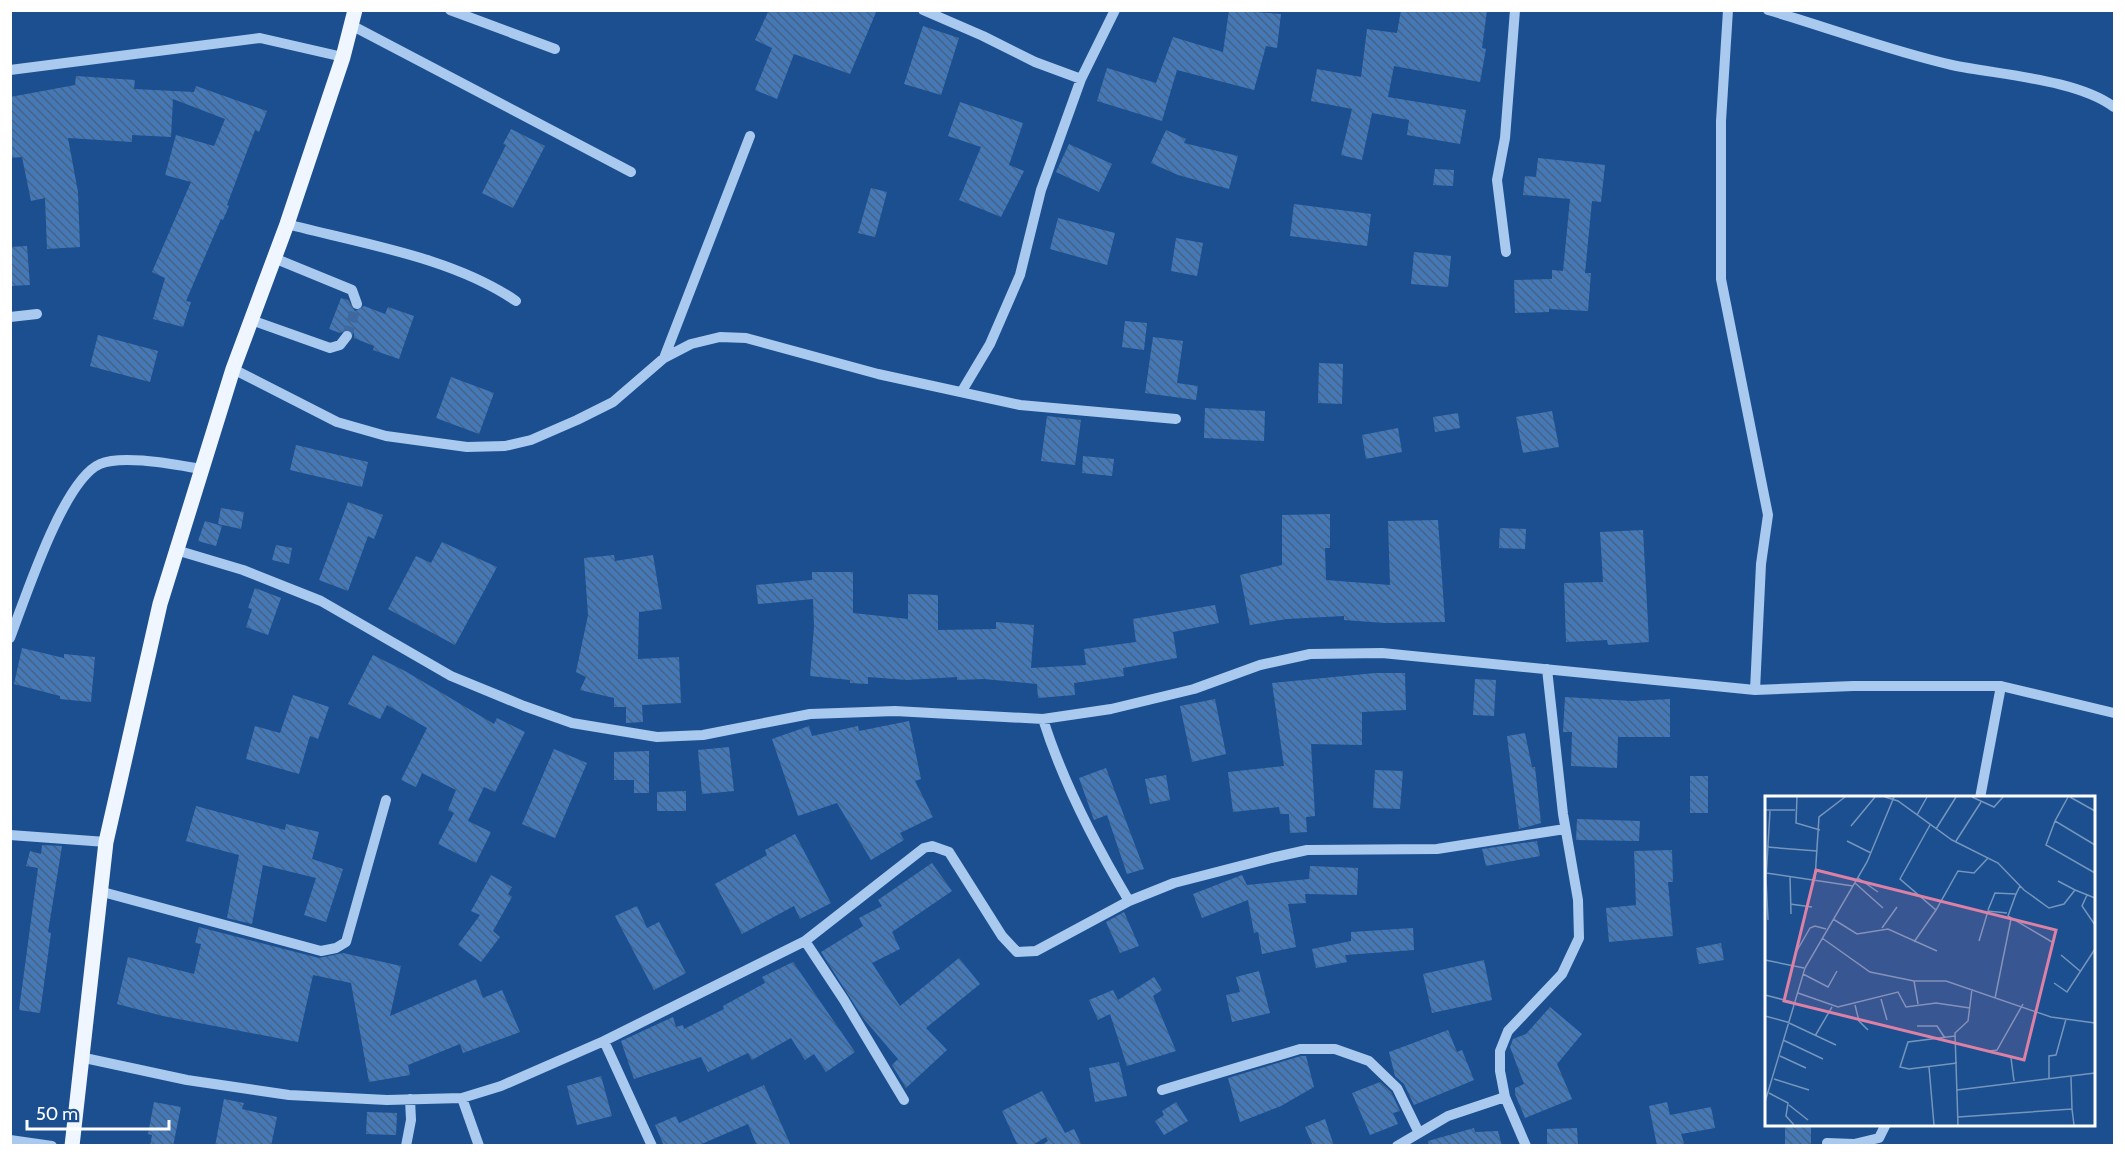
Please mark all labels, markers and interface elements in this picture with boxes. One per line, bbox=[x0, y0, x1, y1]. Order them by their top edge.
inset map bbox=[1765, 796, 2095, 1126]
scale bar bbox=[27, 1093, 170, 1131]
text: 50 m bbox=[36, 1103, 78, 1125]

